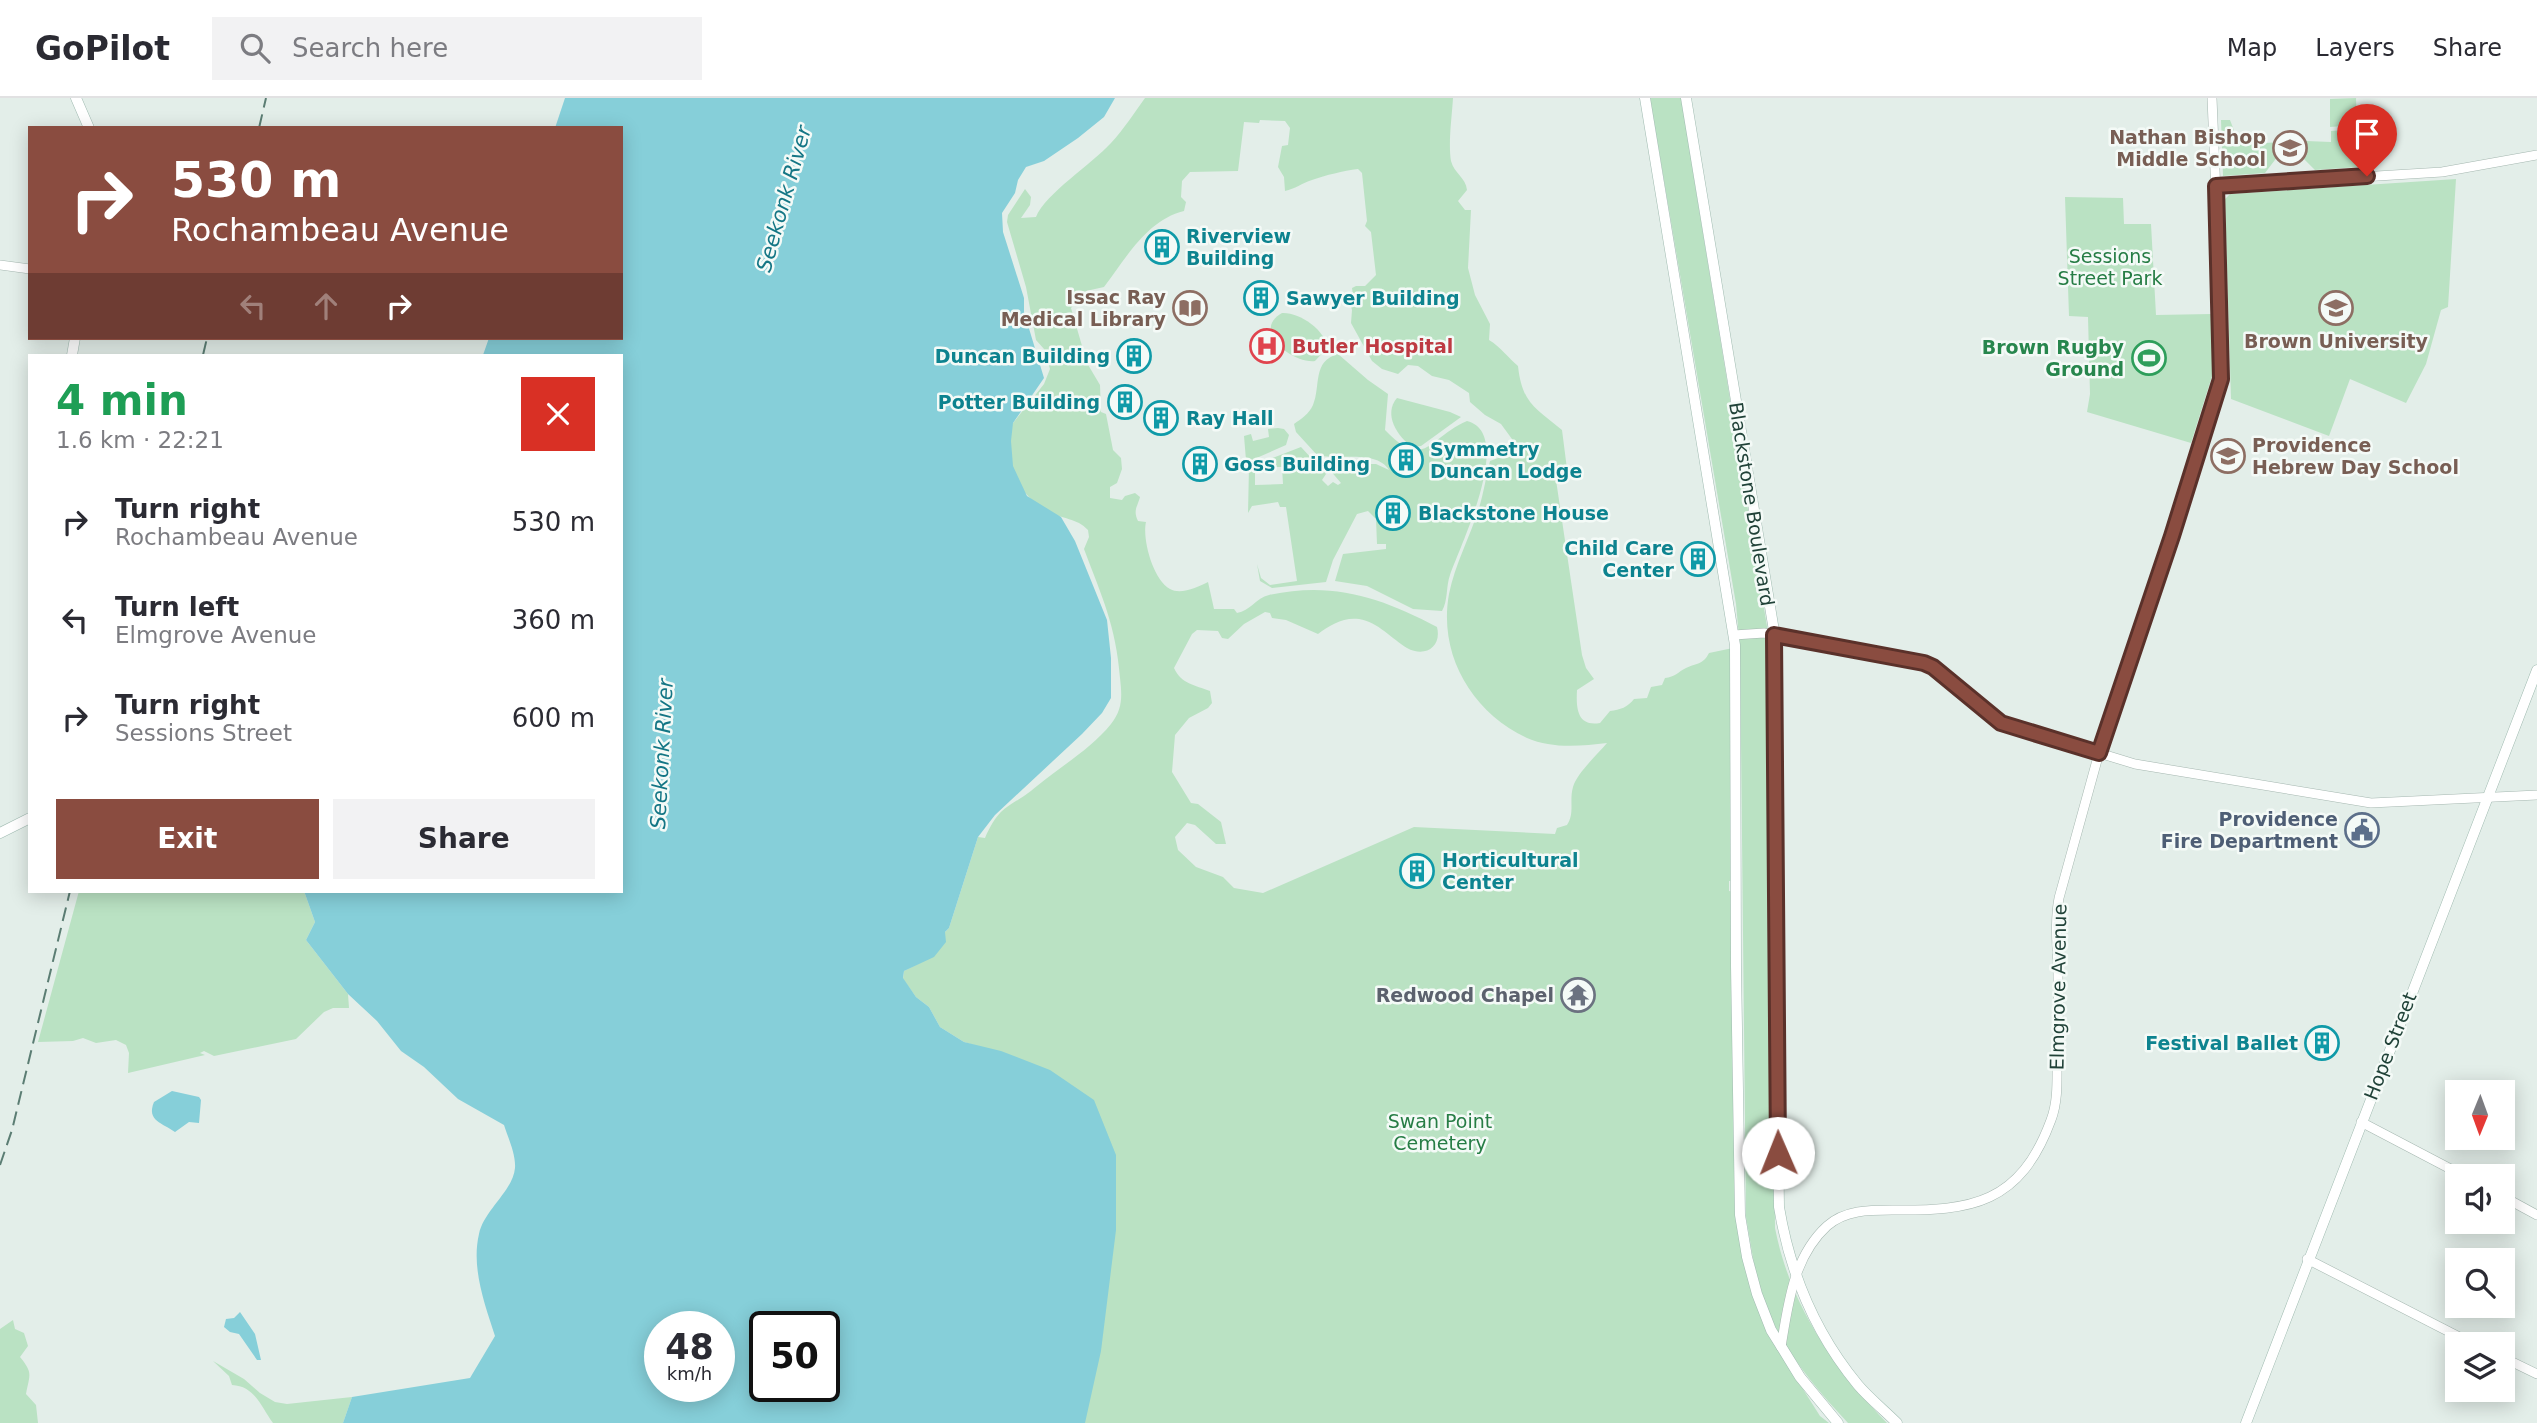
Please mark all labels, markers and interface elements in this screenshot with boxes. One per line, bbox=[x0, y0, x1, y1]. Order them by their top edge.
search box bbox=[212, 17, 702, 80]
text: GoPilot bbox=[35, 29, 170, 68]
icon: search bbox=[236, 29, 274, 67]
text: Search here bbox=[292, 33, 448, 63]
text: Map bbox=[2227, 34, 2277, 62]
text: Layers bbox=[2315, 34, 2395, 62]
text: Share bbox=[2433, 34, 2502, 62]
pin bbox=[2337, 104, 2397, 176]
icon: arrive bbox=[2348, 115, 2386, 153]
water label: Seekonk River bbox=[752, 122, 817, 275]
place label: Nathan Bishop Middle School bbox=[2109, 126, 2266, 170]
school or university icon: Nathan Bishop Middle School bbox=[2271, 129, 2309, 167]
text: 530 m bbox=[171, 152, 341, 209]
icon: right bbox=[56, 154, 147, 245]
text: Rochambeau Avenue bbox=[171, 211, 509, 249]
place label: Riverview Building bbox=[1186, 225, 1291, 269]
building icon: Riverview Building bbox=[1143, 228, 1181, 266]
park label: Sessions Street Park bbox=[2058, 245, 2162, 289]
building icon: Sawyer Building bbox=[1242, 279, 1280, 317]
place label: Issac Ray Medical Library bbox=[1001, 286, 1167, 330]
icon: left bbox=[234, 287, 272, 325]
icon: ahead bbox=[307, 287, 345, 325]
icon: right bbox=[380, 287, 418, 325]
place label: Sawyer Building bbox=[1286, 287, 1460, 309]
library icon: Issac Ray Medical Library bbox=[1171, 289, 1209, 327]
school or university icon: Brown University bbox=[2317, 289, 2355, 327]
hospital icon: Butler Hospital bbox=[1248, 327, 1286, 365]
place label: Brown University bbox=[2244, 330, 2429, 352]
place label: Butler Hospital bbox=[1292, 335, 1453, 357]
place label: Brown Rugby Ground bbox=[1982, 336, 2125, 380]
building icon: Duncan Building bbox=[1115, 337, 1153, 375]
sports icon: Brown Rugby Ground bbox=[2130, 339, 2168, 377]
place label: Duncan Building bbox=[935, 345, 1110, 367]
text: 4 min bbox=[56, 376, 188, 425]
button: close bbox=[521, 377, 595, 451]
building icon: Potter Building bbox=[1106, 383, 1144, 421]
place label: Potter Building bbox=[938, 391, 1100, 413]
building icon: Ray Hall bbox=[1142, 399, 1180, 437]
street label: Blackstone Boulevard bbox=[1725, 400, 1779, 608]
place label: Ray Hall bbox=[1186, 407, 1274, 429]
text: 1.6 km · 22:21 bbox=[56, 427, 224, 453]
place label: Providence Hebrew Day School bbox=[2252, 434, 2459, 478]
school or university icon: Providence Hebrew Day School bbox=[2209, 437, 2247, 475]
place label: Symmetry Duncan Lodge bbox=[1430, 438, 1582, 482]
building icon: Symmetry Duncan Lodge bbox=[1387, 441, 1425, 479]
building icon: Goss Building bbox=[1181, 445, 1219, 483]
place label: Goss Building bbox=[1224, 453, 1370, 475]
text: Turn right bbox=[115, 494, 260, 524]
building icon: Blackstone House bbox=[1374, 494, 1412, 532]
place label: Blackstone House bbox=[1418, 502, 1609, 524]
icon: right bbox=[56, 503, 94, 541]
text: 530 m bbox=[512, 507, 595, 537]
text: Rochambeau Avenue bbox=[115, 524, 358, 550]
place label: Child Care Center bbox=[1564, 537, 1675, 581]
building icon: Child Care Center bbox=[1679, 540, 1717, 578]
text: Turn left bbox=[115, 592, 239, 622]
icon: left bbox=[56, 601, 94, 639]
text: 360 m bbox=[512, 605, 595, 635]
text: Elmgrove Avenue bbox=[115, 622, 316, 648]
water label: Seekonk River bbox=[646, 677, 678, 830]
text: Turn right bbox=[115, 690, 260, 720]
icon: right bbox=[56, 699, 94, 737]
text: 600 m bbox=[512, 703, 595, 733]
text: Sessions Street bbox=[115, 720, 292, 746]
button: Exit bbox=[56, 799, 319, 879]
button: Share bbox=[333, 799, 595, 879]
place label: Providence Fire Department bbox=[2161, 808, 2338, 852]
public building icon: Providence Fire Department bbox=[2343, 811, 2381, 849]
place label: Horticultural Center bbox=[1442, 849, 1579, 893]
building icon: Horticultural Center bbox=[1398, 852, 1436, 890]
street label: Elmgrove Avenue bbox=[2046, 904, 2070, 1070]
temple icon: Redwood Chapel bbox=[1559, 976, 1597, 1014]
place label: Redwood Chapel bbox=[1376, 984, 1554, 1006]
street label: Hope Street bbox=[2359, 989, 2421, 1103]
building icon: Festival Ballet bbox=[2303, 1024, 2341, 1062]
place label: Festival Ballet bbox=[2145, 1032, 2298, 1054]
north arrow bbox=[2445, 1080, 2515, 1150]
map controls bbox=[2445, 1080, 2515, 1402]
park label: Swan Point Cemetery bbox=[1388, 1110, 1492, 1154]
position arrow bbox=[1741, 1116, 1815, 1190]
button: sound bbox=[2445, 1164, 2515, 1234]
button: search bbox=[2445, 1248, 2515, 1318]
speed limit sign: 50 bbox=[749, 1311, 840, 1402]
text: 48 bbox=[665, 1327, 714, 1367]
button: layers bbox=[2445, 1332, 2515, 1402]
text: km/h bbox=[667, 1363, 712, 1384]

